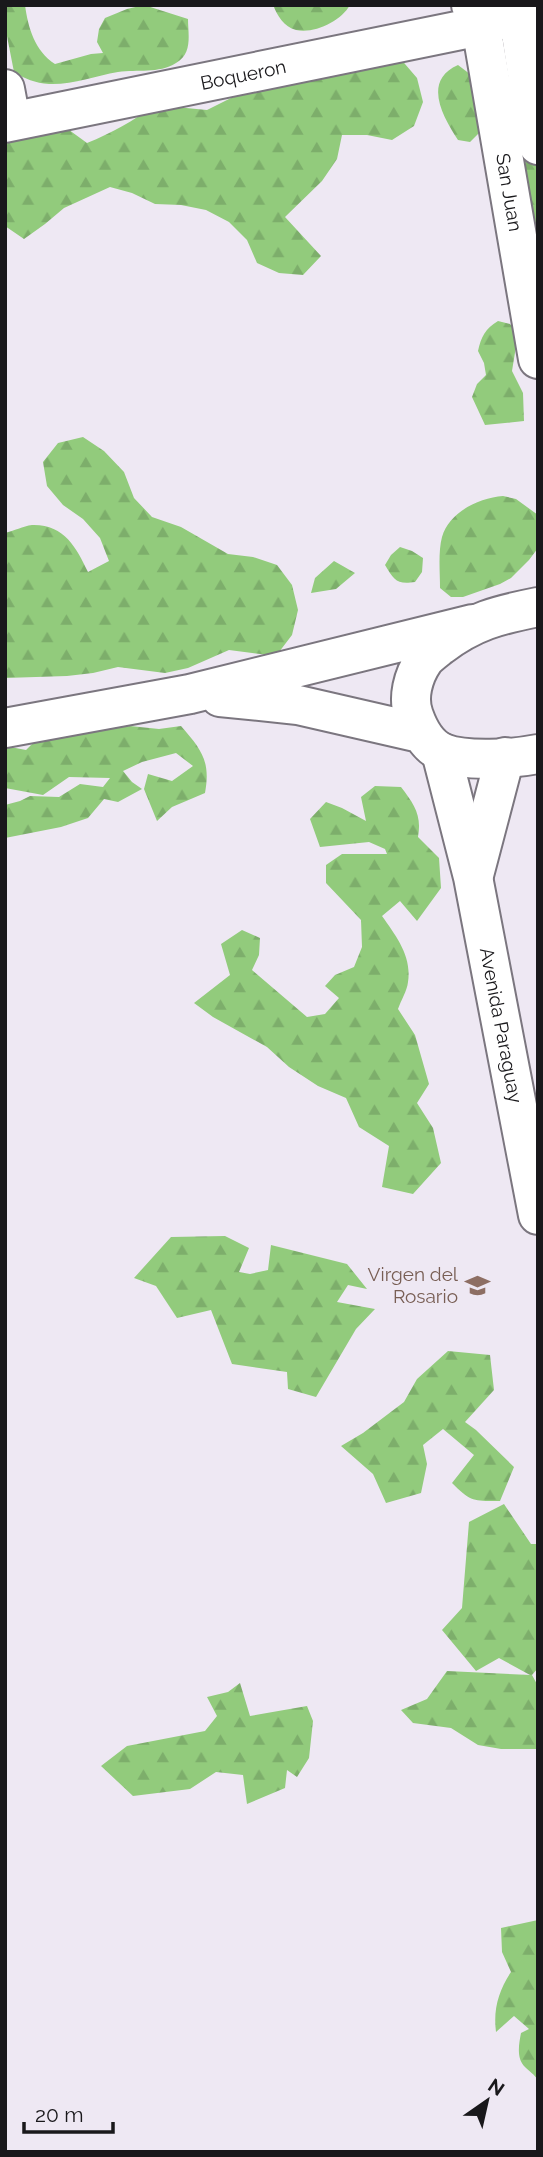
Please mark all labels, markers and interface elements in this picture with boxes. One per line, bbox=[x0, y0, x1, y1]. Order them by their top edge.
street label: Boqueron bbox=[198, 55, 288, 94]
street label: San Juan bbox=[492, 151, 527, 233]
street label: Avenida Paraguay bbox=[476, 946, 527, 1105]
place label: Virgen del Rosario bbox=[368, 1263, 459, 1307]
school or university icon: Virgen del Rosario bbox=[464, 1271, 492, 1299]
north arrow bbox=[452, 2066, 522, 2136]
text: N bbox=[484, 2074, 509, 2100]
scale bar bbox=[24, 2090, 114, 2134]
text: 20 m bbox=[35, 2102, 83, 2127]

